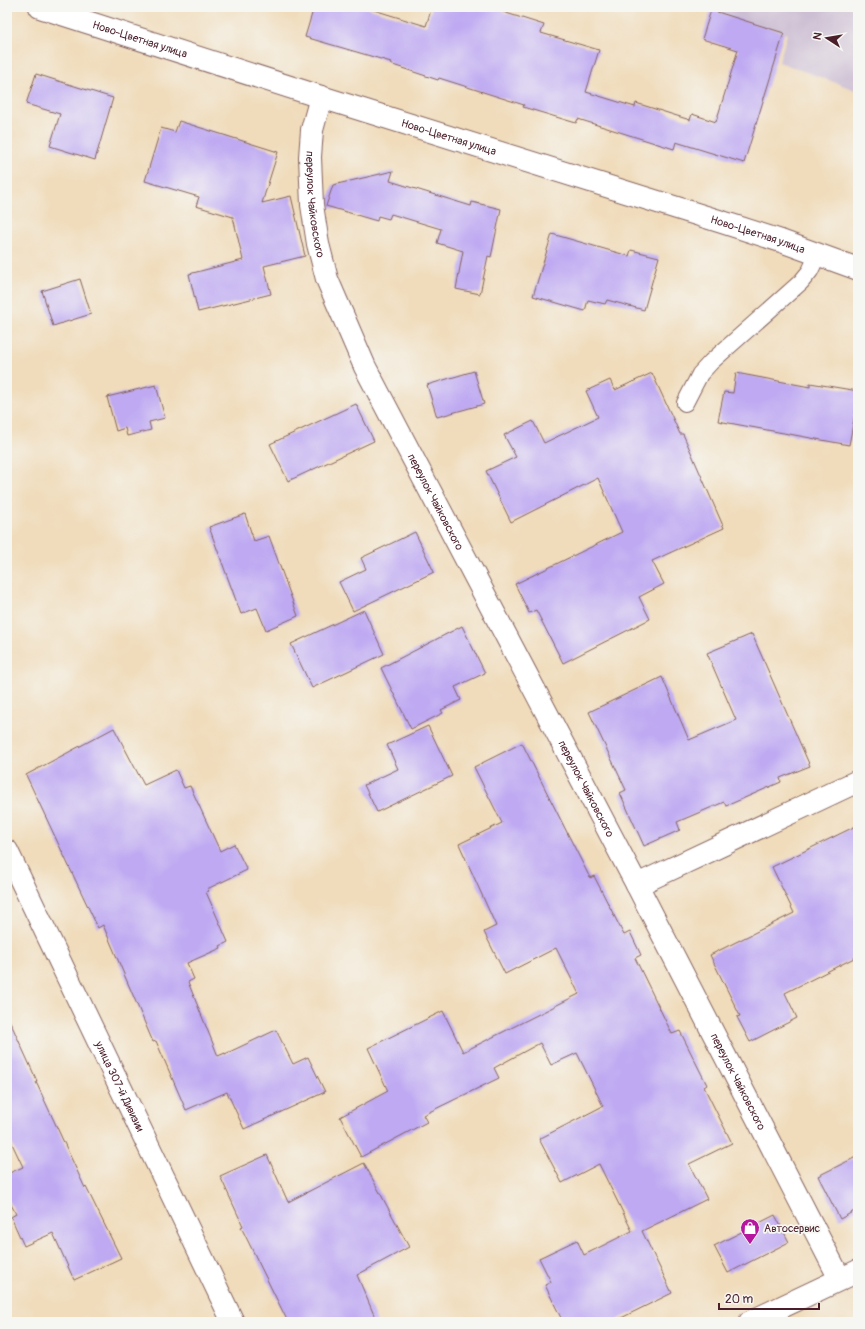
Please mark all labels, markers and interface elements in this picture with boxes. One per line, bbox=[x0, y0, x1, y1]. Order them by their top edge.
street label: Ново-Цветная улица bbox=[91, 18, 189, 60]
north arrow bbox=[807, 18, 847, 58]
text: N bbox=[811, 30, 825, 41]
street label: Ново-Цветная улица bbox=[400, 116, 498, 158]
street label: переулок Чайковского bbox=[303, 151, 328, 259]
street label: Ново-Цветная улица bbox=[709, 212, 807, 256]
street label: переулок Чайковского bbox=[405, 451, 466, 552]
street label: переулок Чайковского bbox=[556, 738, 617, 839]
street label: переулок Чайковского bbox=[708, 1031, 769, 1132]
street label: улица 307-й Дивизии bbox=[92, 1038, 147, 1134]
shop icon: Автосервис bbox=[739, 1217, 761, 1245]
place label: Автосервис bbox=[764, 1222, 820, 1235]
scale bar bbox=[719, 1285, 819, 1311]
text: 20 m bbox=[725, 1292, 754, 1307]

